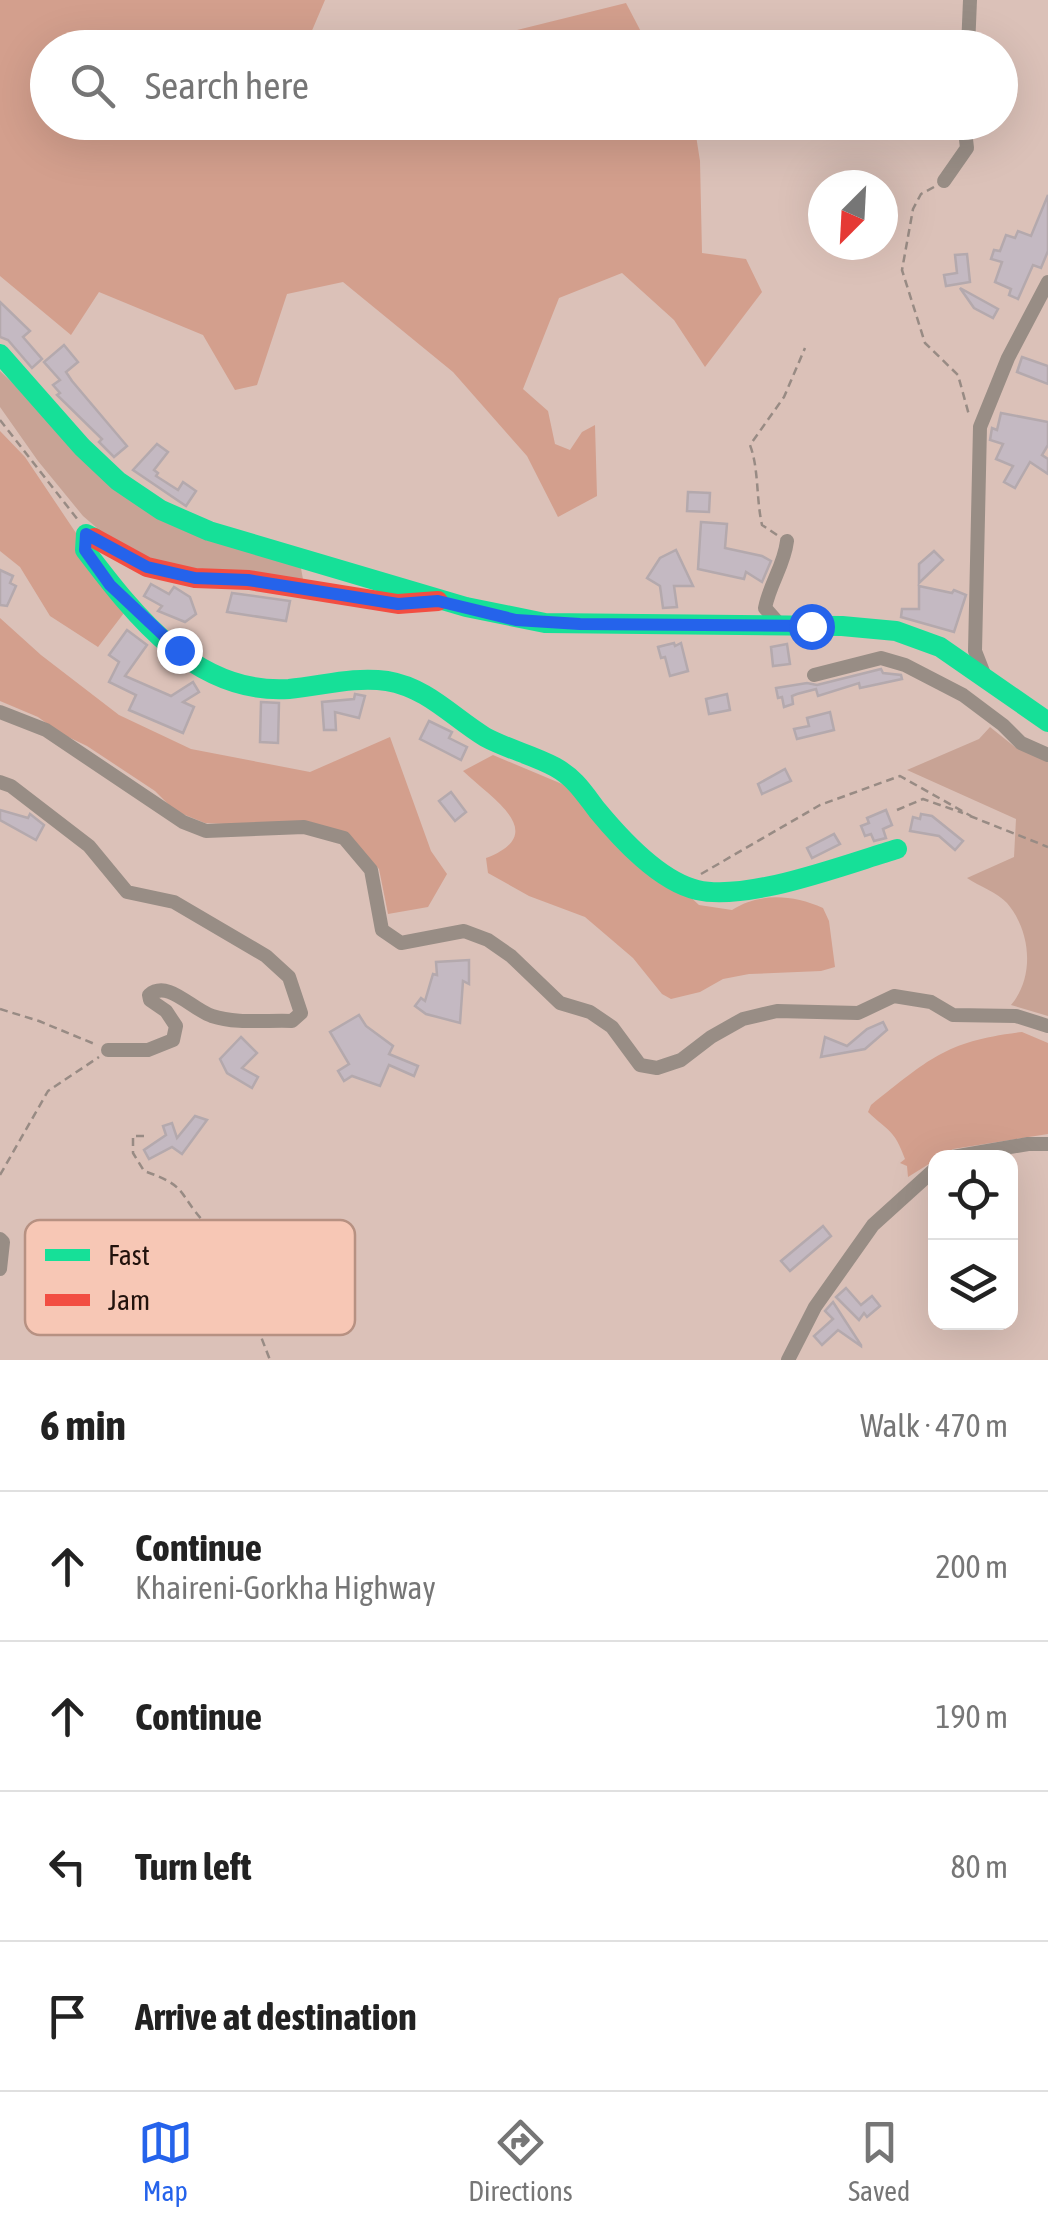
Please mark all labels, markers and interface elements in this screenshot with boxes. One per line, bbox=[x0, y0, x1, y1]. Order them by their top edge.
search box bbox=[30, 30, 1018, 140]
icon: search bbox=[65, 58, 120, 113]
text: Search here bbox=[145, 64, 309, 107]
north arrow bbox=[808, 170, 898, 260]
route start bbox=[789, 604, 835, 650]
route end bbox=[157, 628, 203, 674]
map controls bbox=[928, 1150, 1018, 1330]
button: locate bbox=[928, 1150, 1018, 1240]
legend bbox=[25, 1220, 355, 1335]
text: Fast bbox=[108, 1239, 150, 1271]
button: layers bbox=[928, 1240, 1018, 1330]
text: Jam bbox=[108, 1284, 150, 1316]
text: 6 min bbox=[40, 1401, 126, 1449]
text: Walk · 470 m bbox=[860, 1407, 1008, 1444]
text: Continue bbox=[135, 1526, 262, 1569]
icon: ahead bbox=[40, 1539, 95, 1594]
text: 200 m bbox=[935, 1548, 1008, 1585]
text: Khaireni-Gorkha Highway bbox=[135, 1569, 436, 1606]
icon: ahead bbox=[40, 1689, 95, 1744]
text: Continue bbox=[135, 1695, 262, 1738]
text: 190 m bbox=[935, 1698, 1008, 1735]
icon: left bbox=[40, 1839, 95, 1894]
text: Turn left bbox=[135, 1845, 251, 1888]
text: 80 m bbox=[950, 1848, 1008, 1885]
icon: arrive bbox=[40, 1989, 95, 2044]
text: Arrive at destination bbox=[135, 1995, 417, 2038]
tab: Map bbox=[138, 2115, 193, 2207]
tab: Directions bbox=[468, 2115, 573, 2207]
tab: Saved bbox=[848, 2115, 910, 2207]

